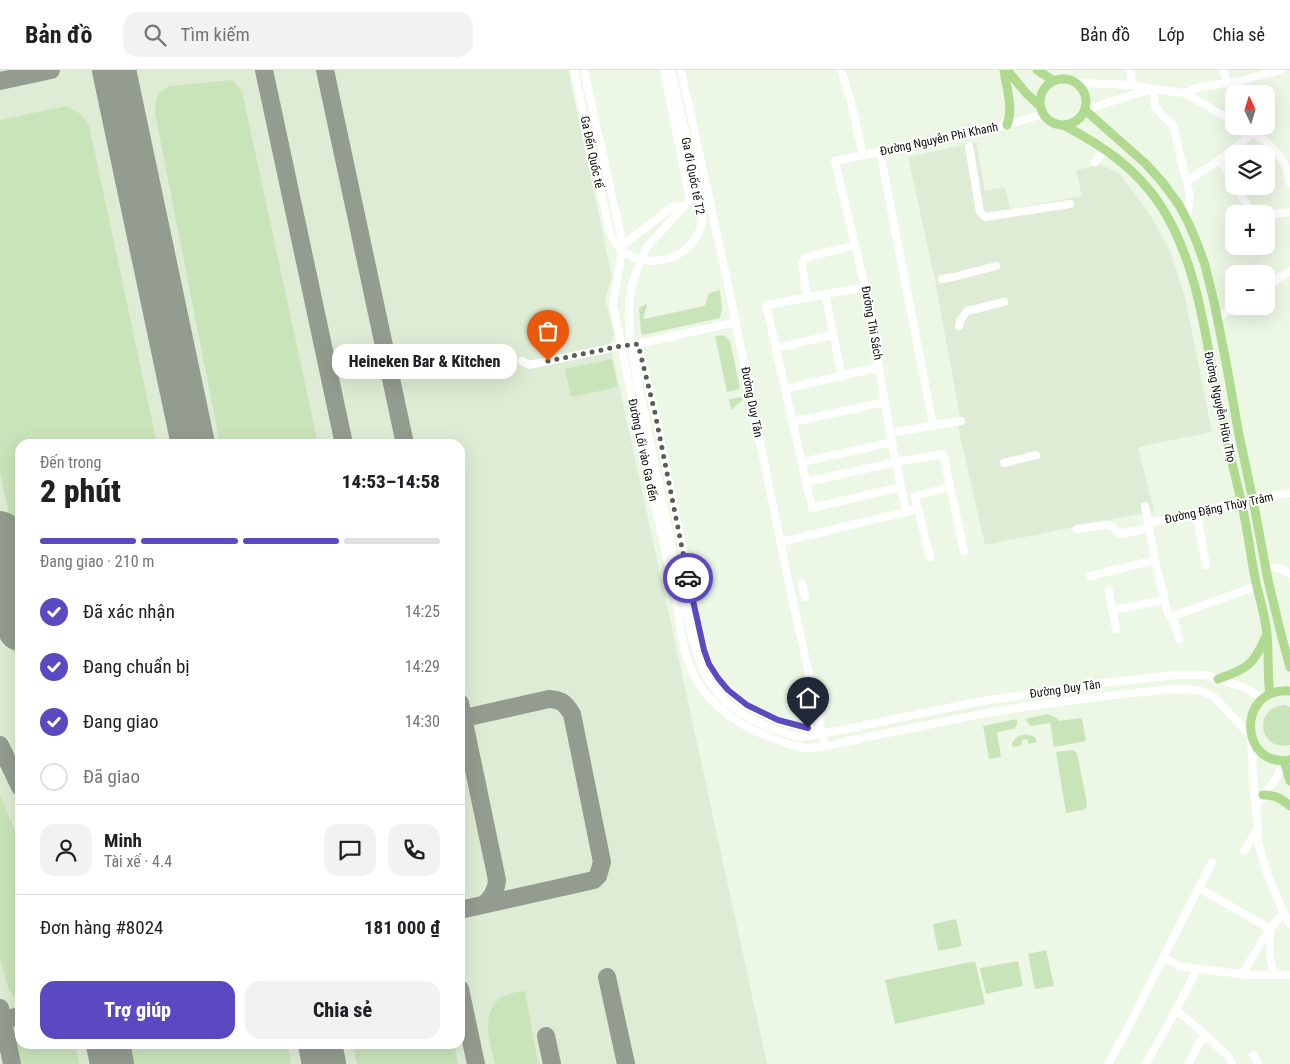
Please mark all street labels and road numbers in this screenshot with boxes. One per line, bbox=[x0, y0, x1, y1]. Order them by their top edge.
street label: Ga Đến Quốc tế bbox=[578, 115, 607, 191]
street label: Đường Nguyễn Phi Khanh bbox=[879, 120, 999, 158]
street label: Ga đi Quốc tế T2 bbox=[679, 136, 707, 216]
street label: Đường Thi Sách bbox=[859, 285, 885, 361]
street label: Đường Nguyễn Hữu Thọ bbox=[1201, 350, 1239, 464]
street label: Đường Duy Tân bbox=[738, 366, 766, 439]
street label: Đường Lối vào Ga đến bbox=[625, 398, 661, 503]
street label: Đường Đặng Thùy Trâm bbox=[1163, 490, 1275, 526]
street label: Đường Duy Tân bbox=[1029, 677, 1102, 701]

